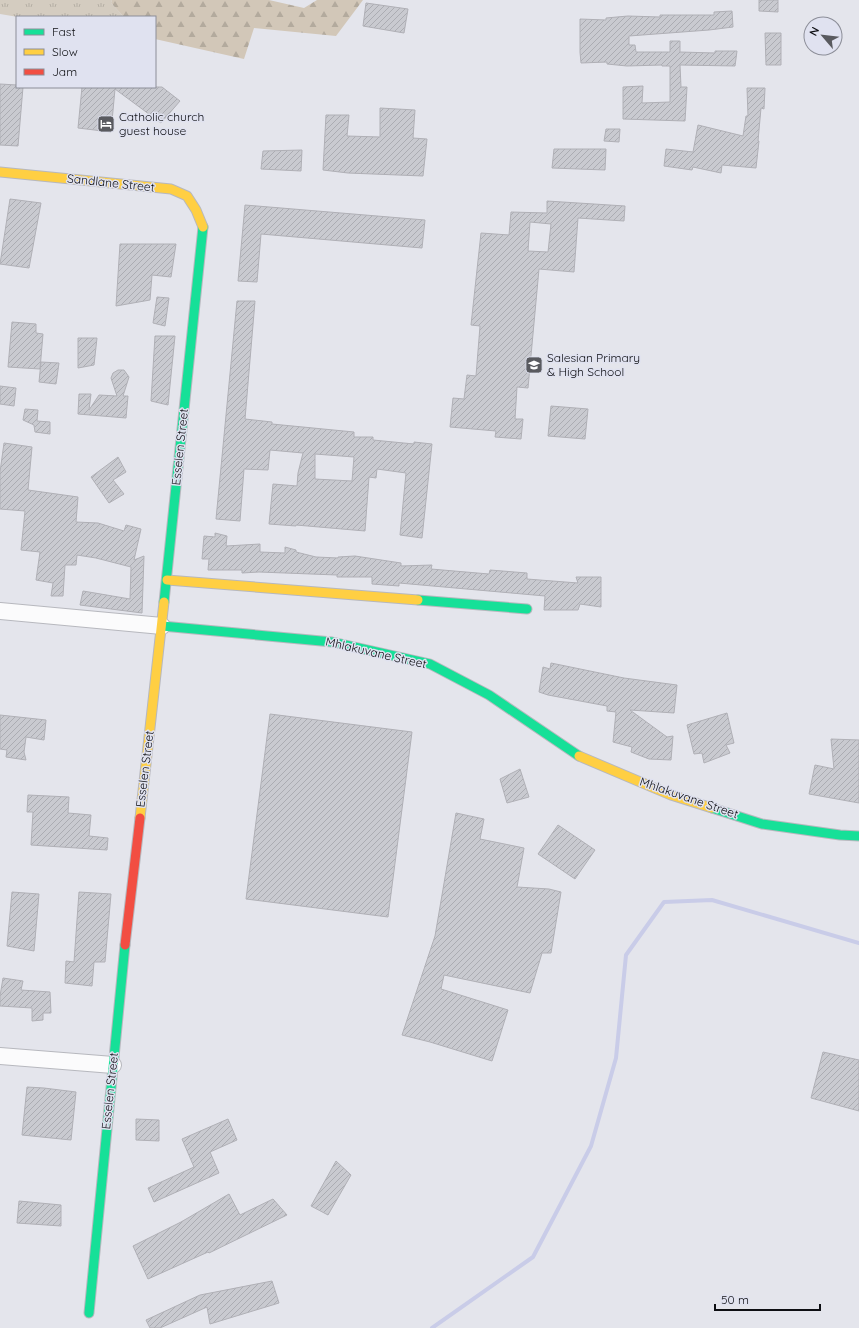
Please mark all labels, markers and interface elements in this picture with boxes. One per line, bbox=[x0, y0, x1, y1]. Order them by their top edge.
legend bbox=[16, 16, 156, 88]
north arrow bbox=[803, 16, 843, 56]
text: Fast bbox=[52, 24, 76, 39]
text: N bbox=[806, 24, 822, 38]
text: Slow bbox=[52, 44, 78, 59]
text: Jam bbox=[52, 64, 77, 79]
place label: Catholic church guest house bbox=[119, 109, 204, 138]
hotel icon: Catholic church guest house bbox=[96, 114, 116, 134]
street label: Sandlane Street bbox=[66, 170, 156, 195]
place label: Salesian Primary & High School bbox=[547, 350, 640, 379]
school or university icon: Salesian Primary & High School bbox=[524, 355, 544, 375]
street label: Esselen Street bbox=[168, 408, 191, 486]
street label: Mhlakuvane Street bbox=[324, 634, 428, 671]
street label: Esselen Street bbox=[132, 730, 157, 808]
street label: Mhlakuvane Street bbox=[638, 774, 740, 821]
street label: Esselen Street bbox=[98, 1052, 121, 1130]
scale bar bbox=[715, 1286, 820, 1312]
text: 50 m bbox=[721, 1292, 749, 1307]

